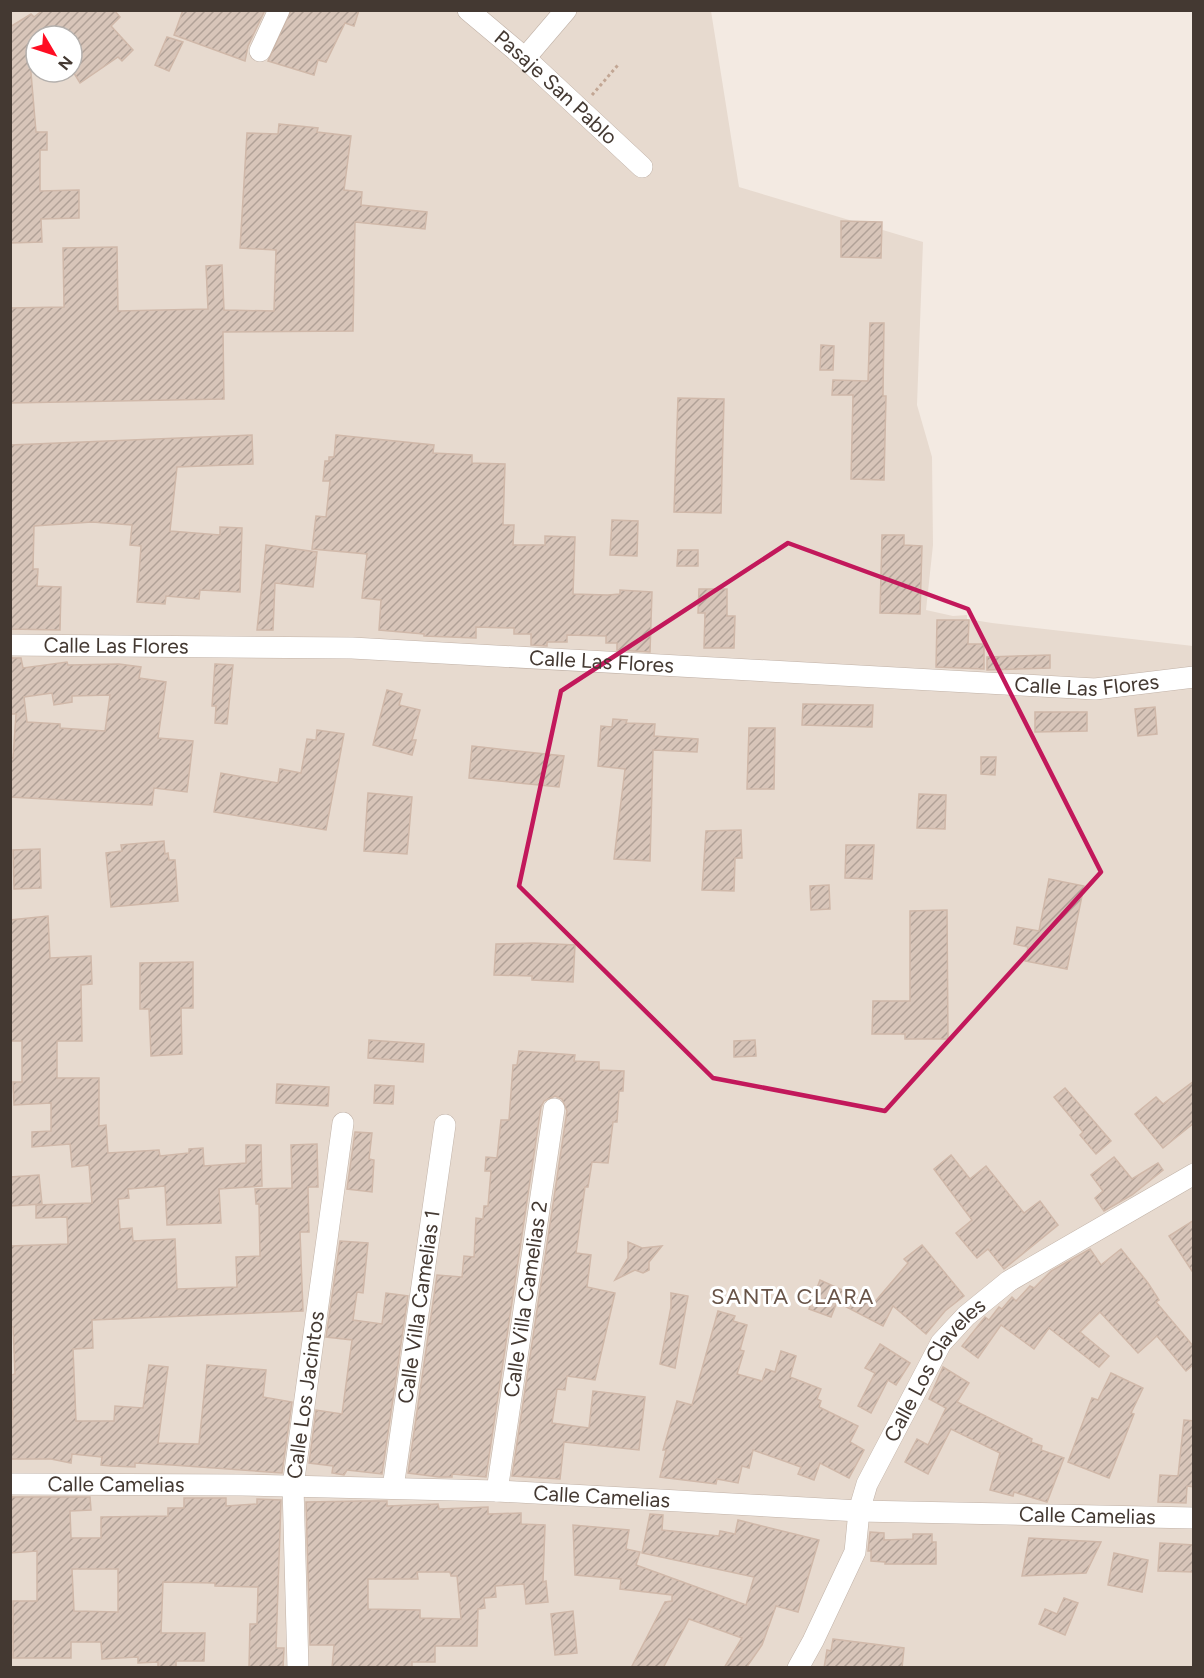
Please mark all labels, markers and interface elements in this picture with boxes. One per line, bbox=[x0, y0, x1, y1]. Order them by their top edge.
north arrow bbox=[24, 24, 84, 84]
street label: Pasaje San Pablo bbox=[489, 25, 623, 150]
text: N bbox=[54, 52, 77, 74]
street label: Calle Las Flores bbox=[43, 632, 189, 659]
street label: Calle Las Flores bbox=[529, 645, 675, 678]
street label: Calle Las Flores bbox=[1014, 668, 1160, 701]
street label: Calle Villa Camelias 2 bbox=[498, 1199, 552, 1399]
street label: Calle Villa Camelias 1 bbox=[392, 1208, 445, 1405]
district label: SANTA CLARA bbox=[711, 1283, 875, 1310]
street label: Calle Los Claveles bbox=[878, 1292, 990, 1446]
street label: Calle Los Jacintos bbox=[281, 1309, 329, 1480]
street label: Calle Camelias bbox=[47, 1471, 185, 1497]
street label: Calle Camelias bbox=[533, 1480, 671, 1513]
street label: Calle Camelias bbox=[1019, 1501, 1156, 1529]

